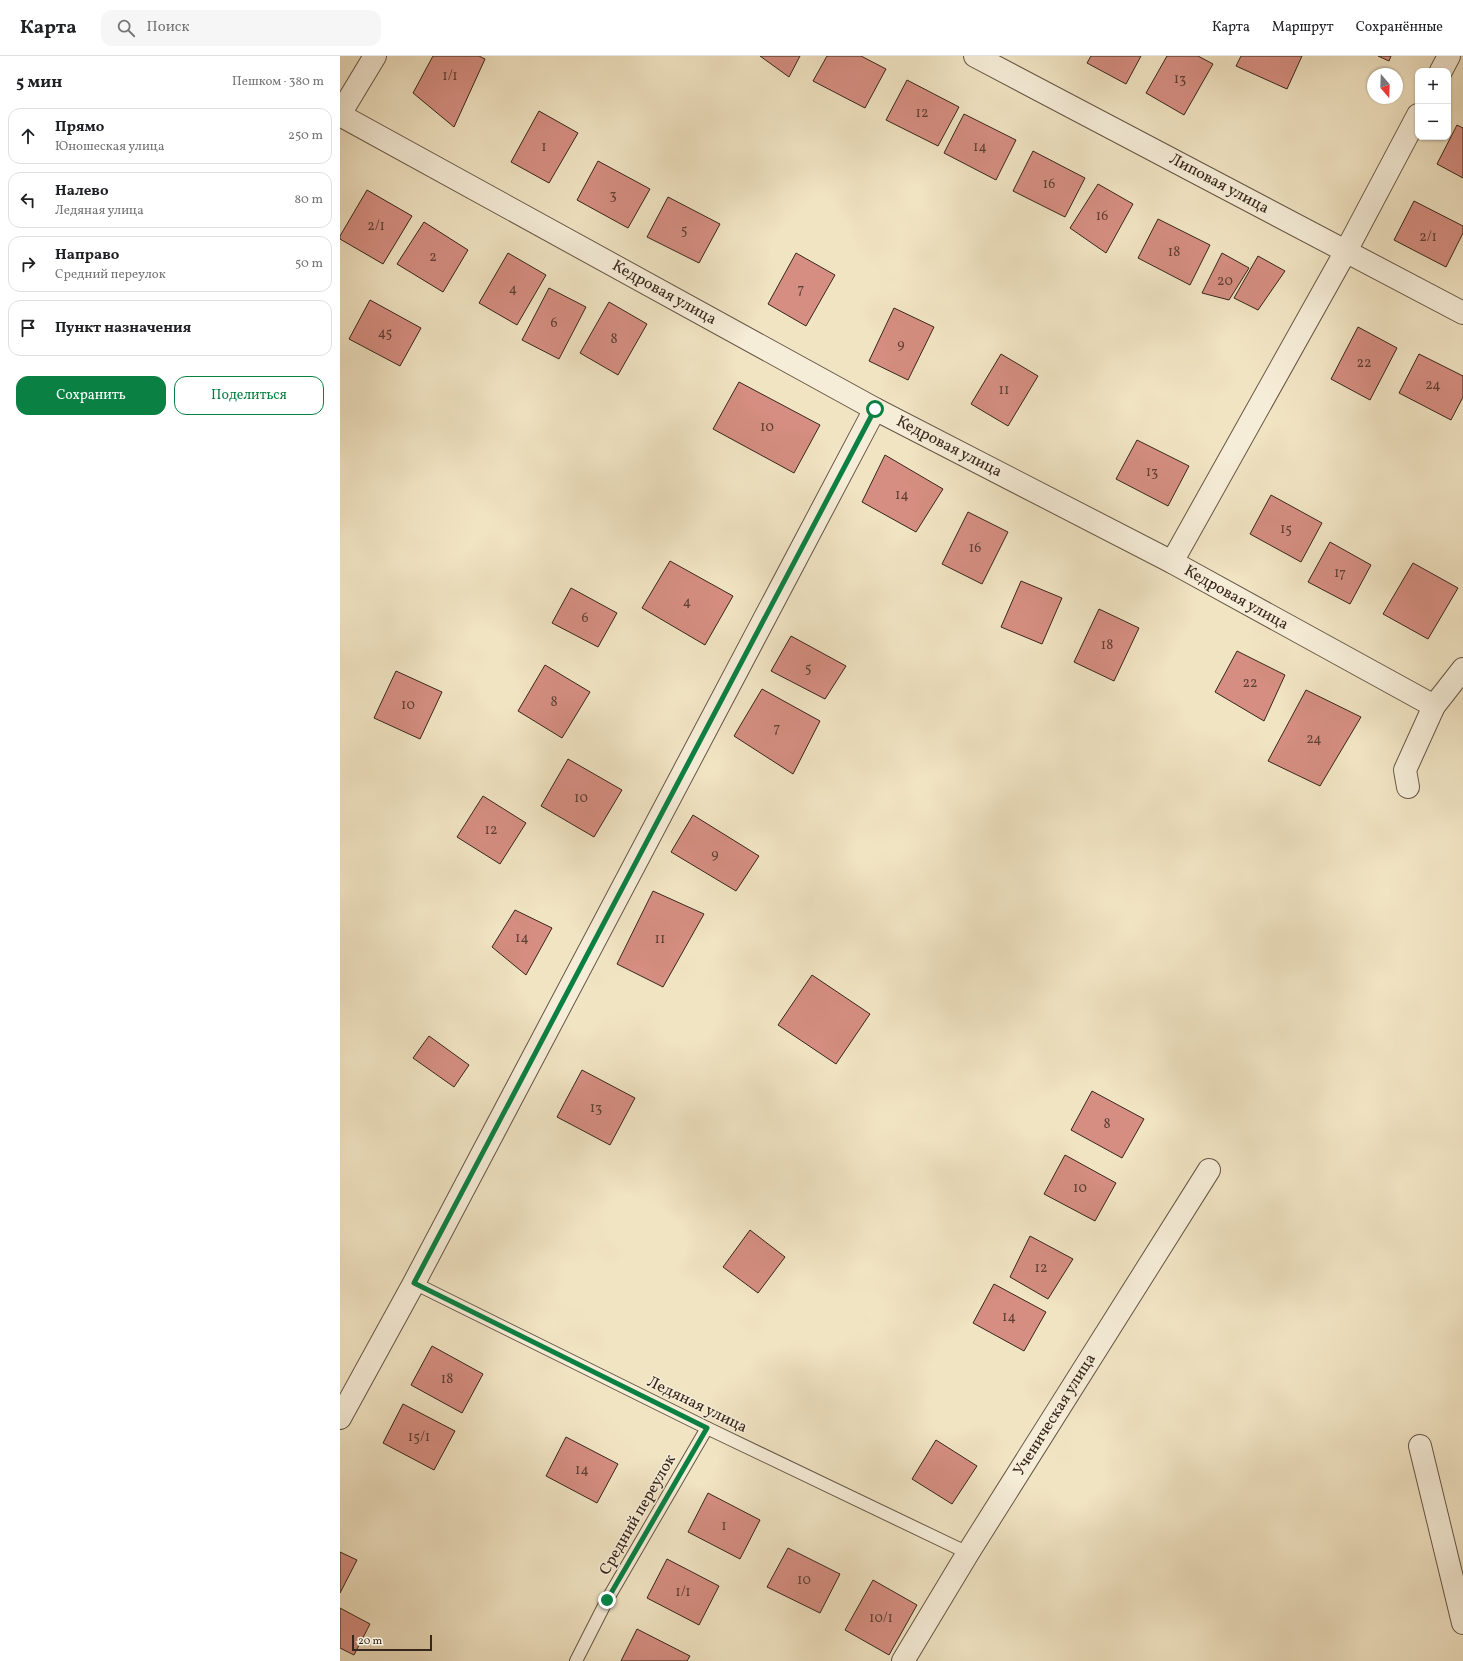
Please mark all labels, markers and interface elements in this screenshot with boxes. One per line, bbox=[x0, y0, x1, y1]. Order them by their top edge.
search box bbox=[101, 10, 381, 46]
text: Карта bbox=[20, 15, 77, 41]
icon: search bbox=[115, 17, 137, 39]
text: Поиск bbox=[147, 17, 190, 38]
text: Карта bbox=[1212, 18, 1250, 37]
text: Маршрут bbox=[1272, 18, 1334, 37]
text: Сохранённые bbox=[1356, 18, 1443, 37]
house number: 1/1 bbox=[442, 67, 458, 86]
north arrow bbox=[1367, 68, 1403, 104]
map controls bbox=[1415, 68, 1451, 140]
button: + bbox=[1415, 68, 1451, 104]
house number: 13 bbox=[1174, 70, 1186, 89]
text: 5 мин bbox=[16, 71, 62, 94]
text: Пешком · 380 m bbox=[232, 73, 324, 91]
house number: 12 bbox=[916, 104, 928, 123]
button: − bbox=[1415, 104, 1451, 140]
text: Прямо bbox=[55, 117, 104, 138]
icon: ahead bbox=[17, 125, 39, 147]
text: 250 m bbox=[288, 127, 323, 145]
text: Юношеская улица bbox=[55, 138, 164, 156]
house number: 1 bbox=[541, 138, 547, 157]
house number: 14 bbox=[973, 138, 987, 157]
street label: Липовая улица bbox=[1165, 148, 1273, 220]
house number: 16 bbox=[1043, 175, 1055, 194]
text: Налево bbox=[55, 181, 109, 202]
house number: 3 bbox=[609, 186, 617, 205]
icon: left bbox=[17, 189, 39, 211]
text: 80 m bbox=[294, 191, 323, 209]
text: Ледяная улица bbox=[55, 202, 144, 220]
house number: 16 bbox=[1096, 207, 1108, 226]
house number: 2/1 bbox=[367, 217, 385, 236]
house number: 5 bbox=[681, 221, 687, 240]
house number: 2/1 bbox=[1419, 228, 1437, 247]
house number: 18 bbox=[1168, 243, 1180, 262]
text: Направо bbox=[55, 245, 119, 266]
house number: 2 bbox=[429, 248, 437, 267]
icon: right bbox=[17, 253, 39, 275]
text: 50 m bbox=[295, 255, 323, 273]
street label: Кедровая улица bbox=[608, 255, 720, 331]
text: Средний переулок bbox=[55, 266, 166, 284]
house number: 20 bbox=[1217, 272, 1233, 291]
house number: 4 bbox=[509, 280, 517, 299]
house number: 7 bbox=[798, 280, 805, 299]
house number: 6 bbox=[550, 314, 558, 333]
icon: arrive bbox=[17, 317, 39, 339]
text: Пункт назначения bbox=[55, 318, 191, 339]
house number: 45 bbox=[378, 324, 392, 343]
house number: 8 bbox=[610, 330, 618, 349]
house number: 9 bbox=[897, 335, 905, 354]
house number: 22 bbox=[1356, 354, 1372, 373]
button: Сохранить bbox=[16, 376, 166, 415]
button: Поделиться bbox=[174, 376, 324, 415]
house number: 24 bbox=[1425, 376, 1441, 395]
house number: 11 bbox=[999, 381, 1009, 400]
route start bbox=[866, 400, 884, 418]
street label: Кедровая улица bbox=[892, 411, 1006, 483]
house number: 10 bbox=[760, 418, 774, 437]
house number: 13 bbox=[1146, 463, 1158, 482]
house number: 14 bbox=[895, 486, 909, 505]
house number: 15 bbox=[1280, 520, 1292, 539]
house number: 16 bbox=[969, 539, 981, 558]
street label: Кедровая улица bbox=[1180, 560, 1292, 636]
house number: 17 bbox=[1334, 564, 1346, 583]
house number: 4 bbox=[683, 593, 691, 612]
house number: 6 bbox=[581, 609, 589, 628]
house number: 18 bbox=[1101, 636, 1113, 655]
house number: 5 bbox=[805, 659, 811, 678]
house number: 22 bbox=[1242, 674, 1258, 693]
house number: 8 bbox=[550, 693, 558, 712]
house number: 10 bbox=[401, 696, 415, 715]
house number: 7 bbox=[774, 719, 781, 738]
house number: 24 bbox=[1306, 730, 1322, 749]
house number: 10 bbox=[574, 789, 588, 808]
house number: 12 bbox=[485, 821, 497, 840]
house number: 9 bbox=[711, 845, 719, 864]
house number: 14 bbox=[515, 929, 529, 948]
house number: 11 bbox=[655, 930, 665, 949]
house number: 13 bbox=[590, 1099, 602, 1118]
house number: 8 bbox=[1103, 1115, 1111, 1134]
house number: 10 bbox=[1073, 1179, 1087, 1198]
house number: 12 bbox=[1035, 1259, 1047, 1278]
house number: 14 bbox=[1002, 1308, 1016, 1327]
street label: Ученическая улица bbox=[1008, 1350, 1102, 1480]
house number: 18 bbox=[441, 1370, 453, 1389]
street label: Ледяная улица bbox=[643, 1371, 751, 1439]
house number: 15/1 bbox=[408, 1428, 430, 1447]
street label: Средний переулок bbox=[594, 1450, 682, 1579]
house number: 14 bbox=[575, 1461, 589, 1480]
house number: 1 bbox=[721, 1517, 727, 1536]
house number: 10 bbox=[797, 1571, 811, 1590]
house number: 1/1 bbox=[675, 1583, 691, 1602]
route end bbox=[598, 1591, 616, 1609]
house number: 10/1 bbox=[869, 1609, 893, 1628]
scale bar bbox=[352, 1633, 432, 1652]
text: 20 m bbox=[358, 1634, 382, 1649]

